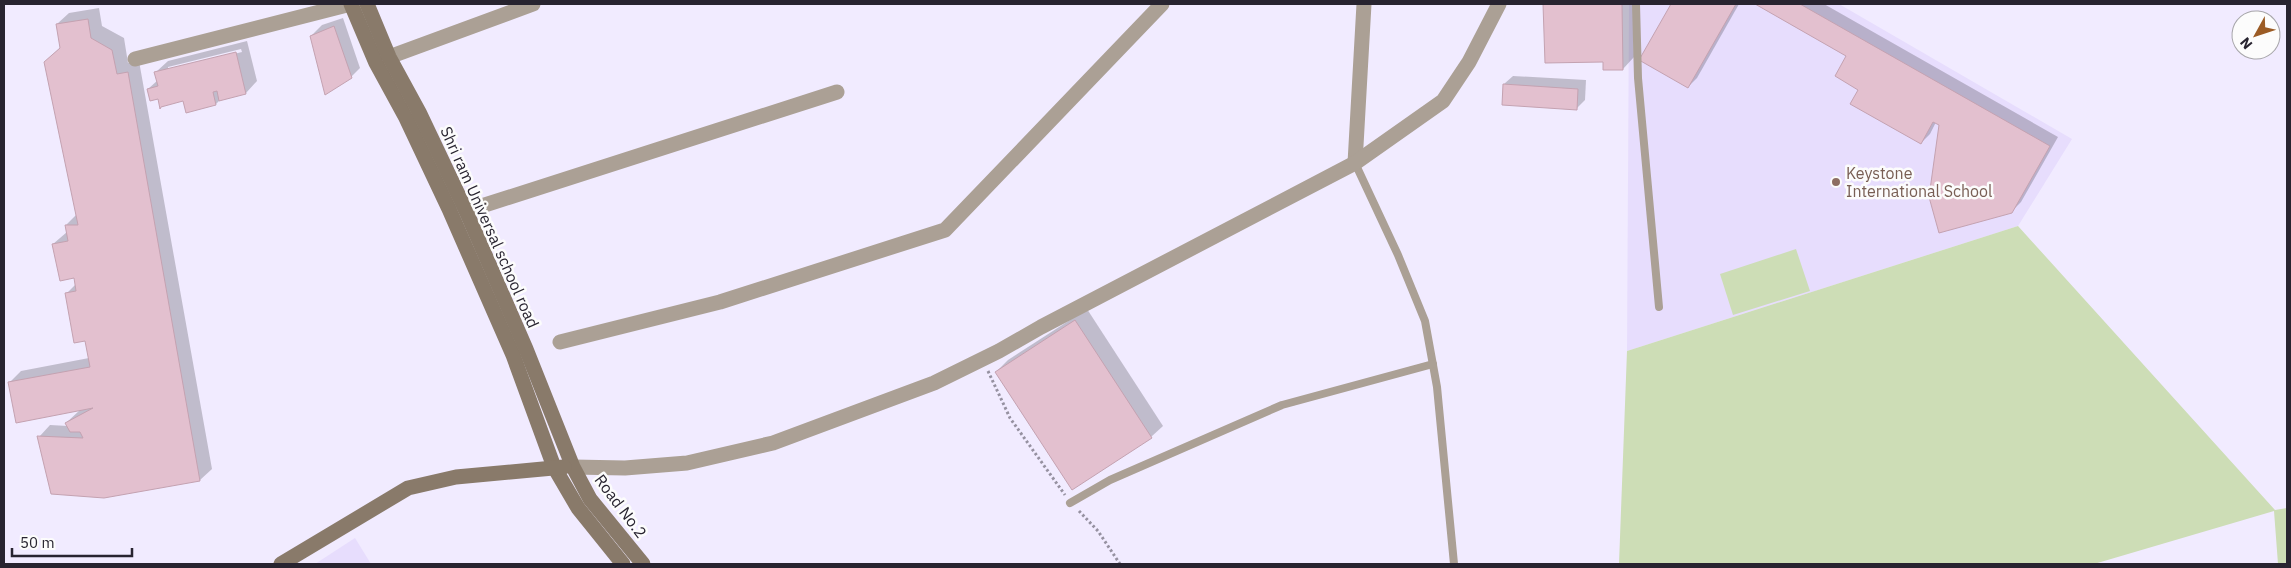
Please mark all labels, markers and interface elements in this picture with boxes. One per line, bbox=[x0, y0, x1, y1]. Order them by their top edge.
north arrow bbox=[2231, 10, 2281, 60]
text: N bbox=[2236, 34, 2256, 53]
street label: Shri ram Universal school road bbox=[436, 123, 544, 331]
place label: Keystone International School bbox=[1846, 163, 1992, 201]
marker: Keystone International School bbox=[1830, 176, 1842, 188]
street label: Road No.2 bbox=[591, 470, 651, 542]
scale bar bbox=[12, 526, 132, 558]
text: 50 m bbox=[20, 533, 55, 552]

